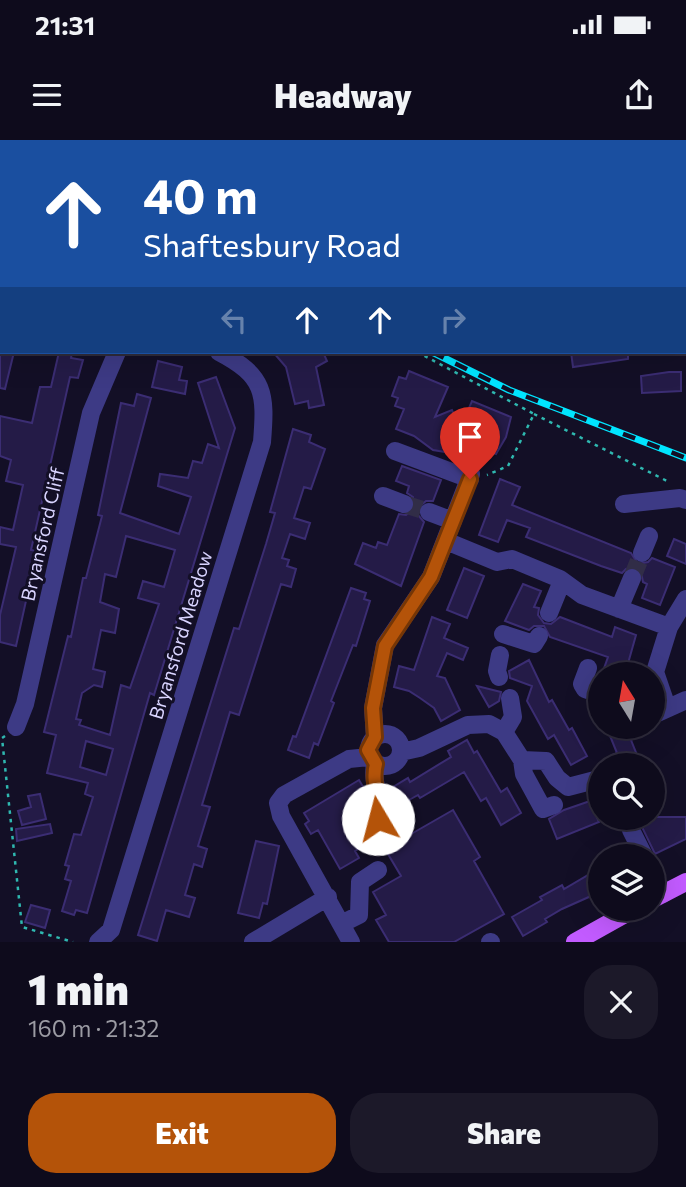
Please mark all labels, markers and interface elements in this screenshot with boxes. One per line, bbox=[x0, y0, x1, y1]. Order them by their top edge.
text: 21:31 bbox=[35, 9, 95, 40]
text: Headway bbox=[274, 75, 412, 115]
icon: menu bbox=[28, 76, 66, 114]
icon: share bbox=[620, 76, 658, 114]
text: 40 m bbox=[143, 164, 258, 224]
icon: ahead bbox=[28, 168, 119, 259]
text: Shaftesbury Road bbox=[143, 224, 401, 264]
icon: left bbox=[215, 301, 253, 339]
icon: ahead bbox=[288, 301, 326, 339]
icon: ahead bbox=[361, 301, 399, 339]
icon: right bbox=[434, 301, 472, 339]
pin bbox=[440, 407, 500, 479]
icon: arrive bbox=[451, 418, 489, 456]
street label: Bryansford Cliff bbox=[15, 465, 69, 603]
street label: Bryansford Meadow bbox=[143, 548, 217, 722]
north arrow bbox=[588, 662, 665, 738]
map controls bbox=[588, 662, 665, 921]
button: search bbox=[588, 753, 665, 830]
position arrow bbox=[341, 782, 415, 856]
button: layers bbox=[588, 844, 665, 921]
text: 1 min bbox=[28, 962, 129, 1014]
button: close bbox=[584, 965, 658, 1039]
text: 160 m · 21:32 bbox=[28, 1014, 159, 1042]
button: Exit bbox=[28, 1093, 336, 1173]
button: Share bbox=[350, 1093, 658, 1173]

